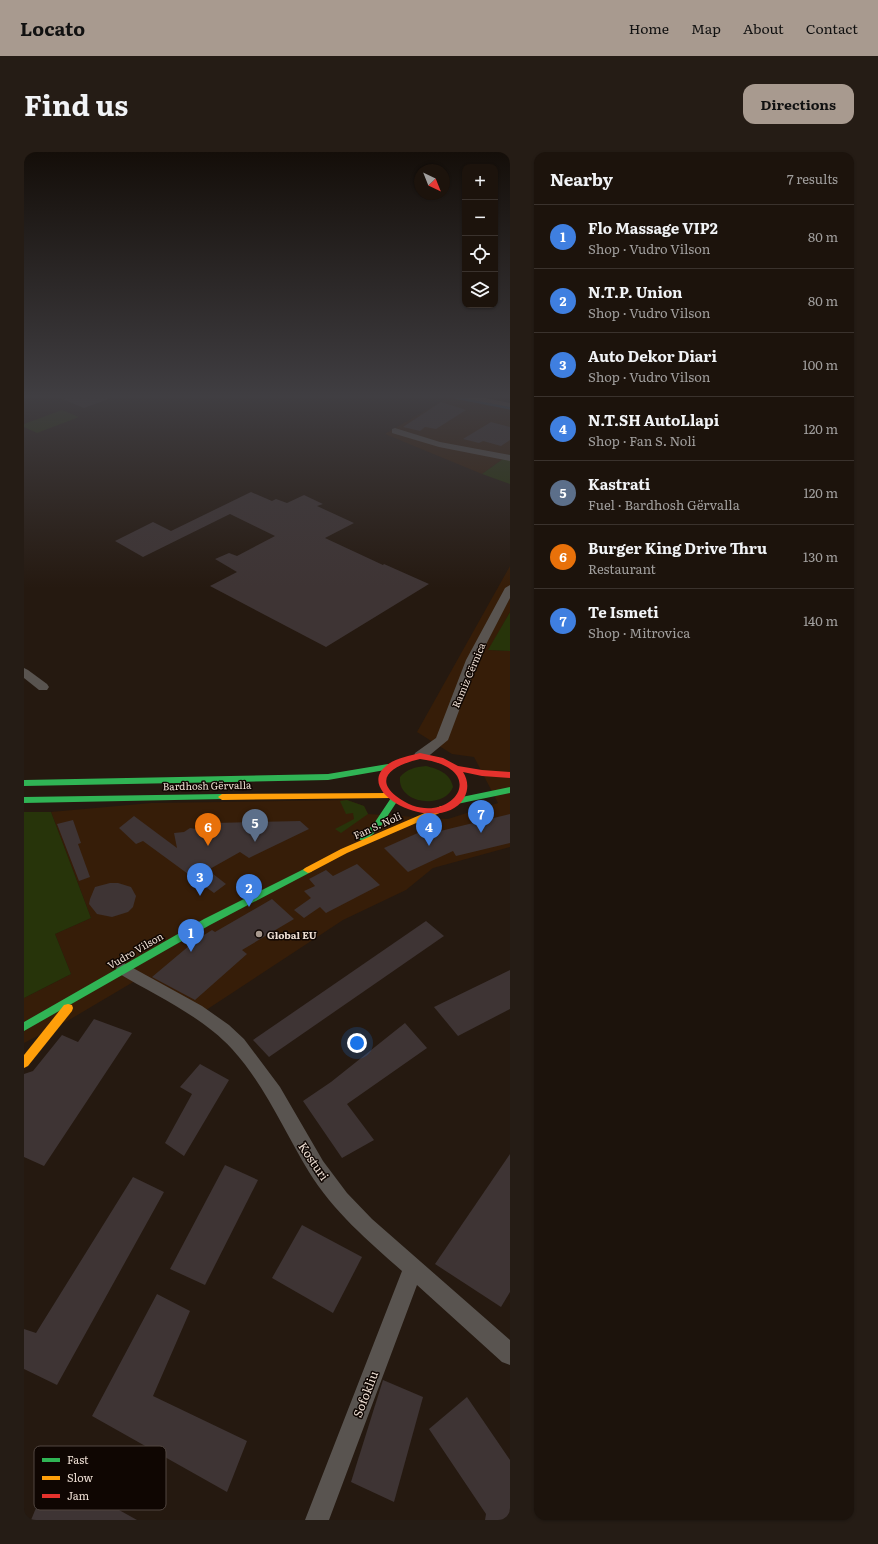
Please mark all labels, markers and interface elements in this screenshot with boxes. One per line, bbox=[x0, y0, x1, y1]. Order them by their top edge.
text: Locato bbox=[20, 14, 85, 42]
text: Home bbox=[629, 18, 669, 38]
text: Map bbox=[691, 18, 721, 38]
text: About bbox=[743, 18, 784, 38]
text: Contact bbox=[806, 18, 858, 38]
text: Find us bbox=[24, 83, 128, 125]
button: Directions bbox=[743, 84, 854, 124]
north arrow bbox=[414, 164, 450, 200]
map controls bbox=[462, 164, 498, 308]
button: + bbox=[462, 164, 498, 200]
text: Nearby bbox=[550, 166, 613, 191]
text: 7 results bbox=[787, 169, 838, 188]
button: − bbox=[462, 200, 498, 236]
text: Flo Massage VIP2 bbox=[588, 216, 718, 239]
text: 1 bbox=[560, 227, 566, 246]
text: 80 m bbox=[808, 227, 838, 246]
button: locate bbox=[462, 236, 498, 272]
text: Shop · Vudro Vilson bbox=[588, 239, 710, 258]
button: layers bbox=[462, 272, 498, 308]
text: N.T.P. Union bbox=[588, 280, 683, 303]
text: 2 bbox=[560, 291, 566, 310]
text: 80 m bbox=[808, 291, 838, 310]
text: Shop · Vudro Vilson bbox=[588, 303, 710, 322]
text: Auto Dekor Diari bbox=[588, 344, 717, 367]
text: 3 bbox=[559, 355, 567, 374]
text: 100 m bbox=[802, 355, 838, 374]
text: Shop · Vudro Vilson bbox=[588, 367, 710, 386]
text: N.T.SH AutoLlapi bbox=[588, 408, 719, 431]
text: 4 bbox=[559, 419, 567, 438]
text: 120 m bbox=[803, 419, 838, 438]
text: Shop · Fan S. Noli bbox=[588, 431, 696, 450]
text: Kastrati bbox=[588, 472, 650, 495]
text: 5 bbox=[559, 483, 567, 502]
text: 120 m bbox=[803, 483, 838, 502]
text: Fuel · Bardhosh Gërvalla bbox=[588, 495, 740, 514]
text: Burger King Drive Thru bbox=[588, 536, 767, 559]
text: 6 bbox=[559, 547, 567, 566]
text: 130 m bbox=[803, 547, 838, 566]
text: Restaurant bbox=[588, 559, 656, 578]
text: Te Ismeti bbox=[588, 600, 659, 623]
text: 7 bbox=[559, 611, 567, 630]
text: 140 m bbox=[803, 611, 838, 630]
text: Shop · Mitrovica bbox=[588, 623, 690, 642]
street label: Ramiz Cërnica bbox=[448, 640, 489, 710]
street label: Bardhosh Gërvalla bbox=[163, 777, 252, 793]
pin: 7 bbox=[468, 800, 494, 833]
street label: Fan S. Noli bbox=[351, 807, 404, 842]
pin: 5 bbox=[242, 809, 268, 842]
pin: 6 bbox=[195, 813, 221, 846]
pin: 4 bbox=[416, 813, 442, 846]
pin: 3 bbox=[187, 863, 213, 896]
pin: 2 bbox=[236, 874, 262, 907]
pin: 1 bbox=[178, 919, 204, 952]
place label: Global EU bbox=[267, 927, 317, 942]
street label: Vudro Vilson bbox=[104, 928, 166, 972]
marker: Global EU bbox=[254, 929, 264, 939]
your location bbox=[347, 1033, 367, 1053]
street label: Kosturi bbox=[295, 1138, 333, 1184]
street label: Sofokliu bbox=[348, 1368, 382, 1420]
legend bbox=[34, 1446, 166, 1510]
text: Fast bbox=[67, 1451, 89, 1467]
text: Slow bbox=[67, 1469, 93, 1485]
text: Jam bbox=[67, 1487, 90, 1503]

